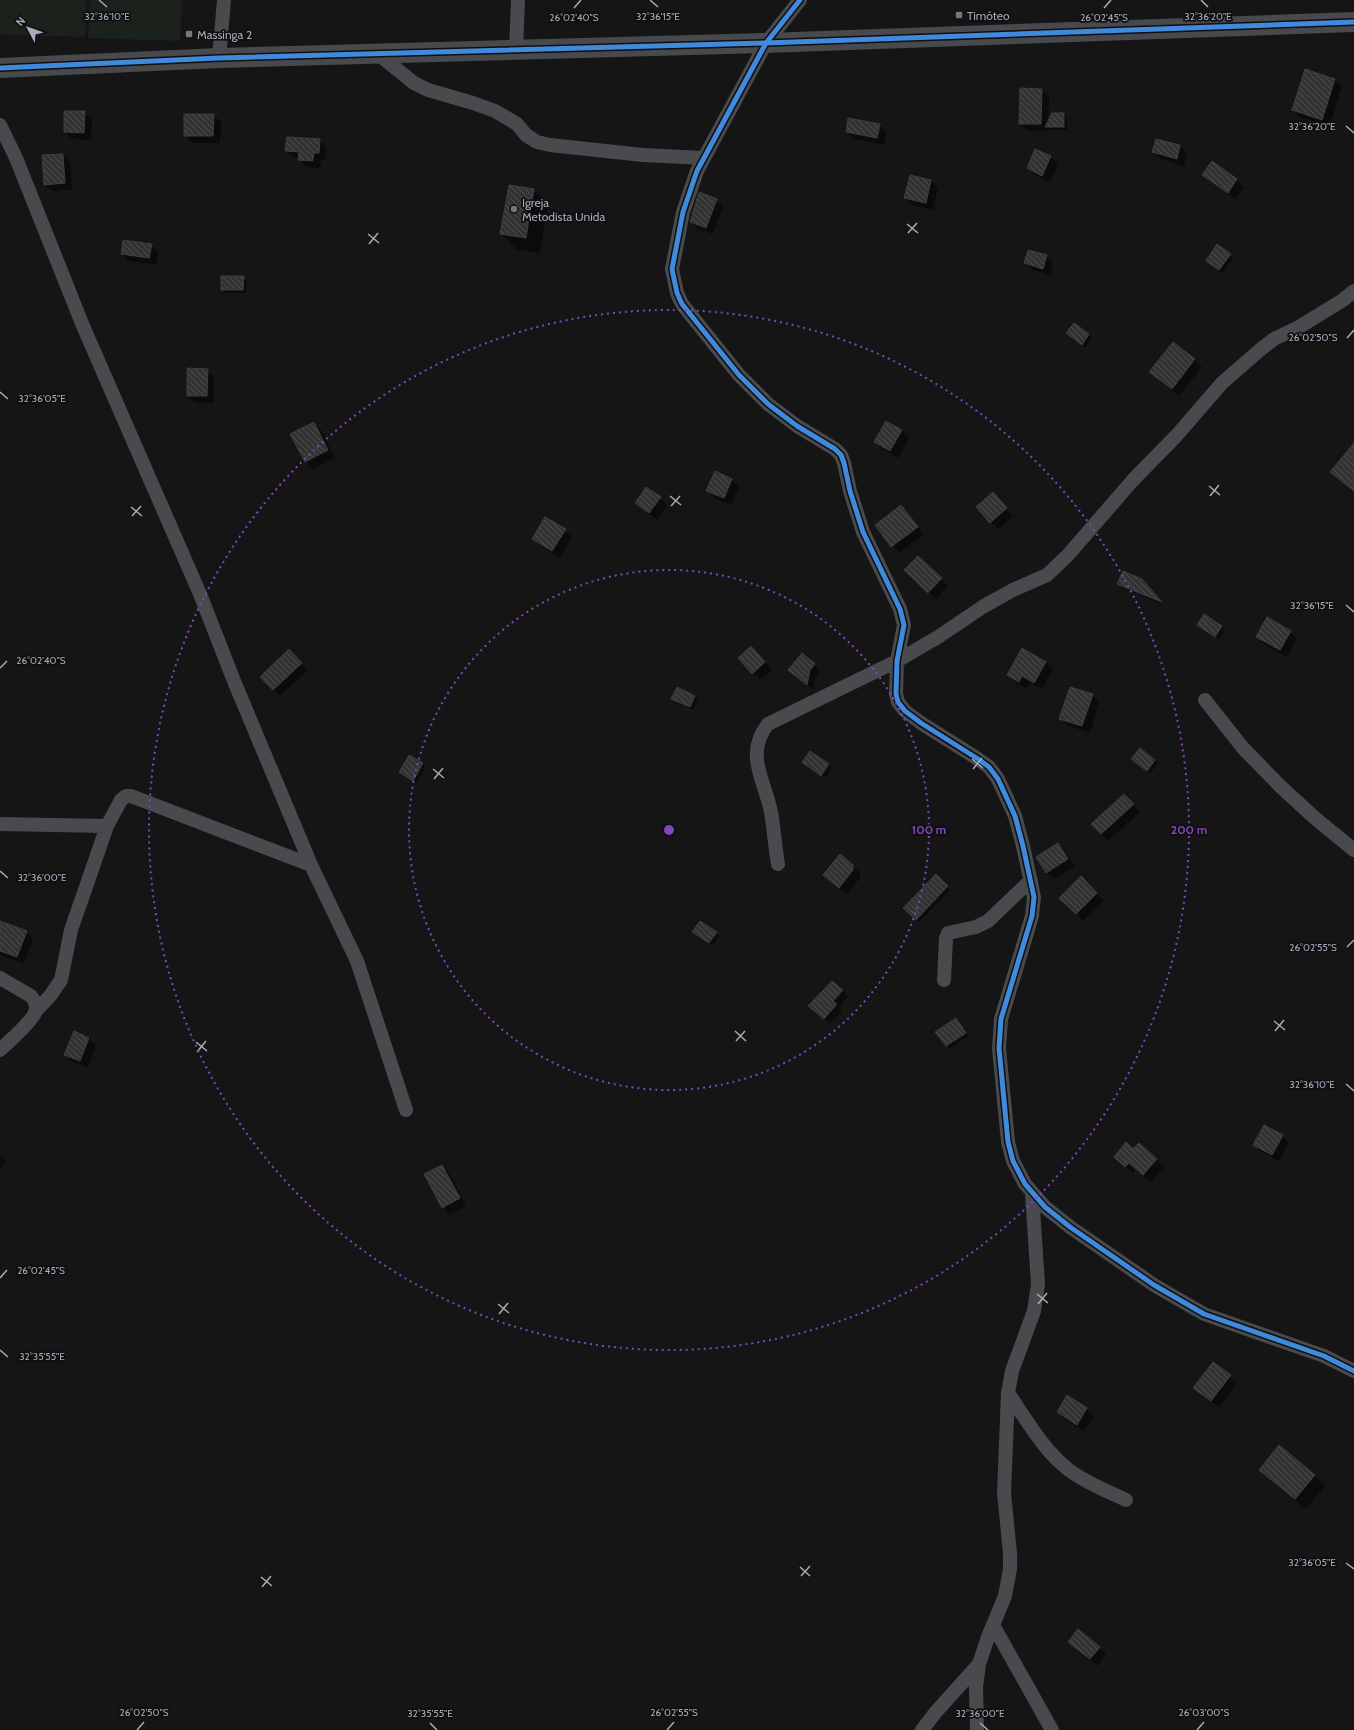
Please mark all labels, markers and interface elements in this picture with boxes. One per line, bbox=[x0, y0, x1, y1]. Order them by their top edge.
north arrow bbox=[8, 8, 48, 48]
place label: Timóteo bbox=[967, 8, 1010, 23]
text: 32°36'10"E bbox=[84, 10, 130, 23]
text: 32°36'15"E bbox=[636, 10, 680, 23]
marker: Timóteo bbox=[954, 10, 964, 20]
text: 32°36'20"E bbox=[1184, 10, 1232, 23]
text: 26°02'40"S bbox=[549, 11, 599, 24]
text: 26°02'45"S bbox=[1080, 11, 1128, 24]
text: N bbox=[13, 14, 28, 29]
place label: Massinga 2 bbox=[197, 27, 252, 42]
marker: Massinga 2 bbox=[184, 29, 194, 39]
text: 32°36'20"E bbox=[1288, 120, 1336, 133]
place label: Igreja Metodista Unida bbox=[522, 195, 605, 224]
marker: Igreja Metodista Unida bbox=[509, 204, 519, 214]
text: 26°02'50"S bbox=[1288, 331, 1338, 344]
text: 32°36'05"E bbox=[18, 392, 66, 405]
text: 32°36'15"E bbox=[1290, 599, 1334, 612]
text: 26°02'40"S bbox=[16, 654, 66, 667]
text: 100 m bbox=[912, 822, 946, 837]
text: 200 m bbox=[1171, 822, 1207, 837]
centre of rings bbox=[662, 823, 676, 837]
text: 32°36'00"E bbox=[17, 871, 67, 884]
text: 26°02'55"S bbox=[1289, 941, 1337, 954]
text: 32°36'10"E bbox=[1289, 1078, 1335, 1091]
text: 26°02'45"S bbox=[17, 1264, 65, 1277]
text: 32°35'55"E bbox=[19, 1350, 65, 1363]
text: 32°36'05"E bbox=[1288, 1556, 1336, 1569]
text: 26°02'50"S bbox=[119, 1706, 169, 1719]
text: 26°02'55"S bbox=[650, 1706, 698, 1719]
text: 26°03'00"S bbox=[1179, 1706, 1230, 1719]
text: 32°35'55"E bbox=[407, 1707, 453, 1720]
text: 32°36'00"E bbox=[955, 1707, 1005, 1720]

